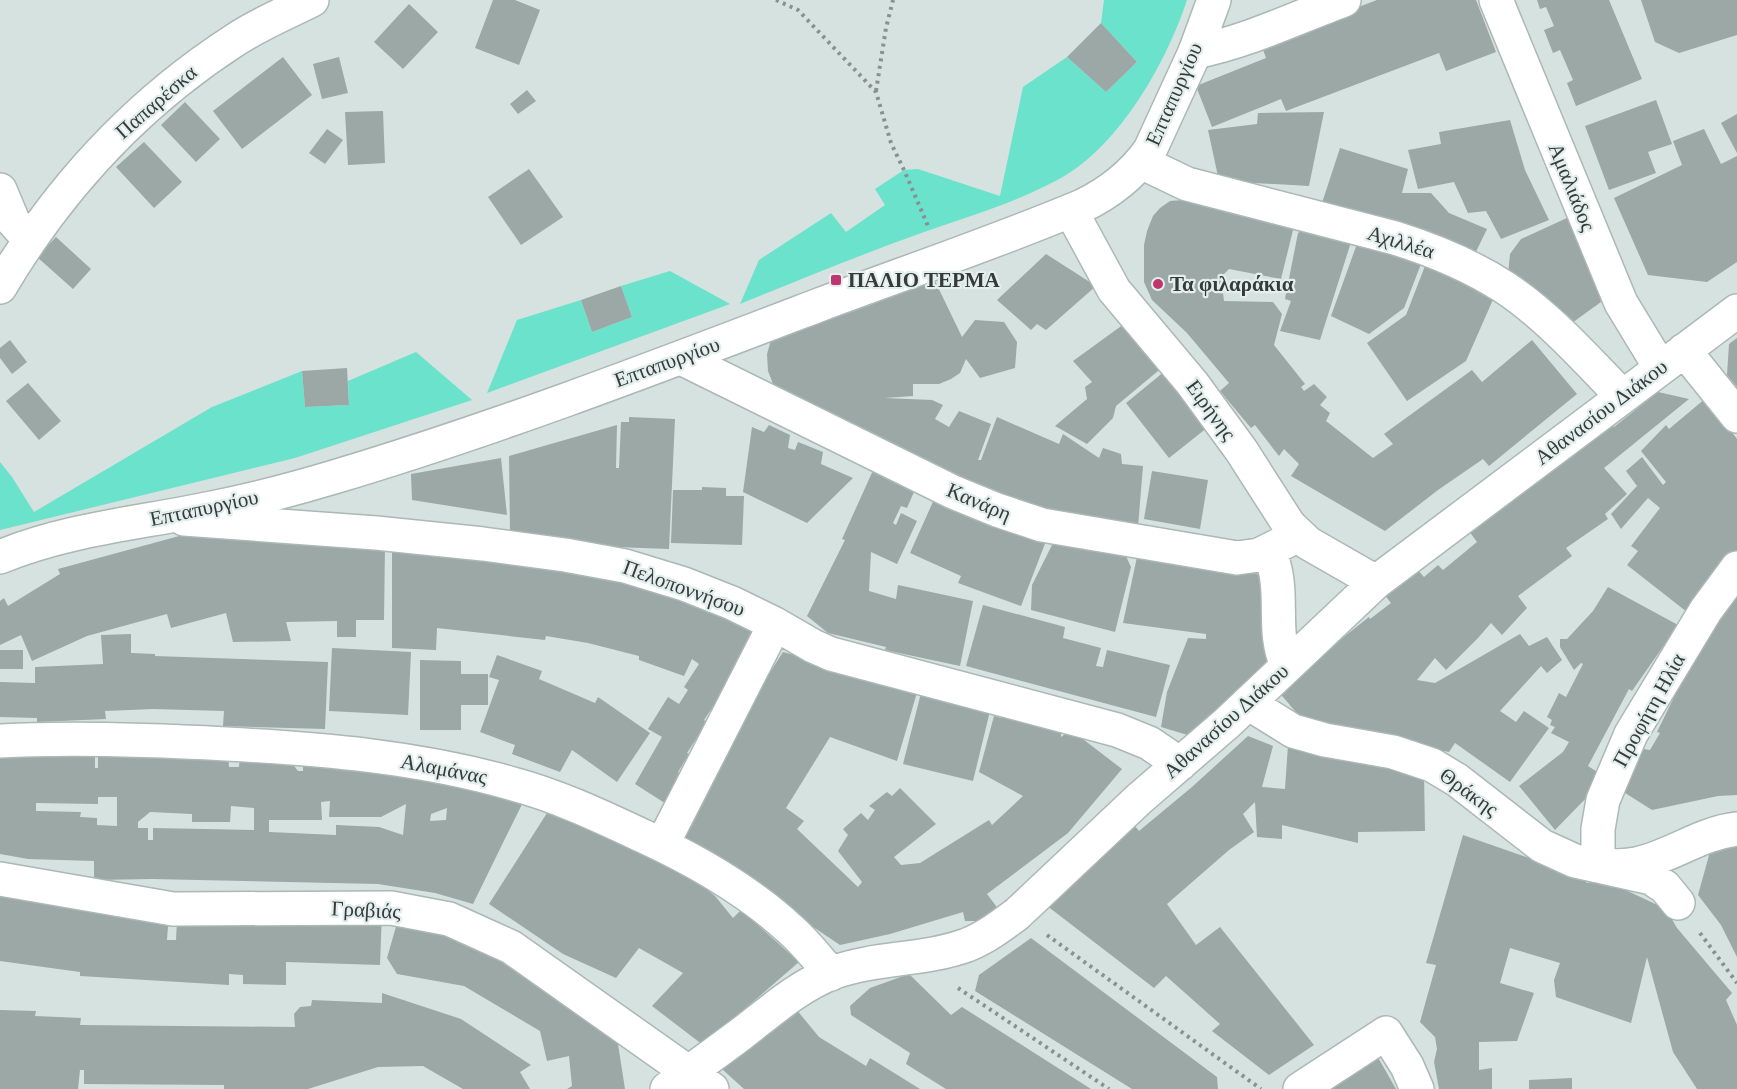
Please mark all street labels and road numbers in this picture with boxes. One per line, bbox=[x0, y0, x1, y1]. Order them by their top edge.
street label: Επταπυργίου bbox=[1141, 39, 1207, 149]
street label: Παπαρέσκα bbox=[110, 60, 202, 144]
street label: Αμαλιάδος bbox=[1544, 140, 1601, 235]
street label: Αχιλλέα bbox=[1365, 220, 1437, 264]
street label: Επταπυργίου bbox=[611, 332, 723, 392]
street label: Αθανασίου Διάκου bbox=[1530, 354, 1672, 470]
street label: Ειρήνης bbox=[1181, 375, 1241, 445]
street label: Κανάρη bbox=[943, 478, 1015, 526]
street label: Επταπυργίου bbox=[148, 485, 260, 531]
street label: Πελοποννήσου bbox=[620, 555, 748, 621]
street label: Προφήτη Ηλία bbox=[1608, 649, 1690, 771]
street label: Αθανασίου Διάκου bbox=[1159, 659, 1293, 783]
street label: Αλαμάνας bbox=[399, 749, 490, 789]
street label: Θράκης bbox=[1435, 763, 1504, 822]
street label: Γραβιάς bbox=[331, 896, 402, 924]

